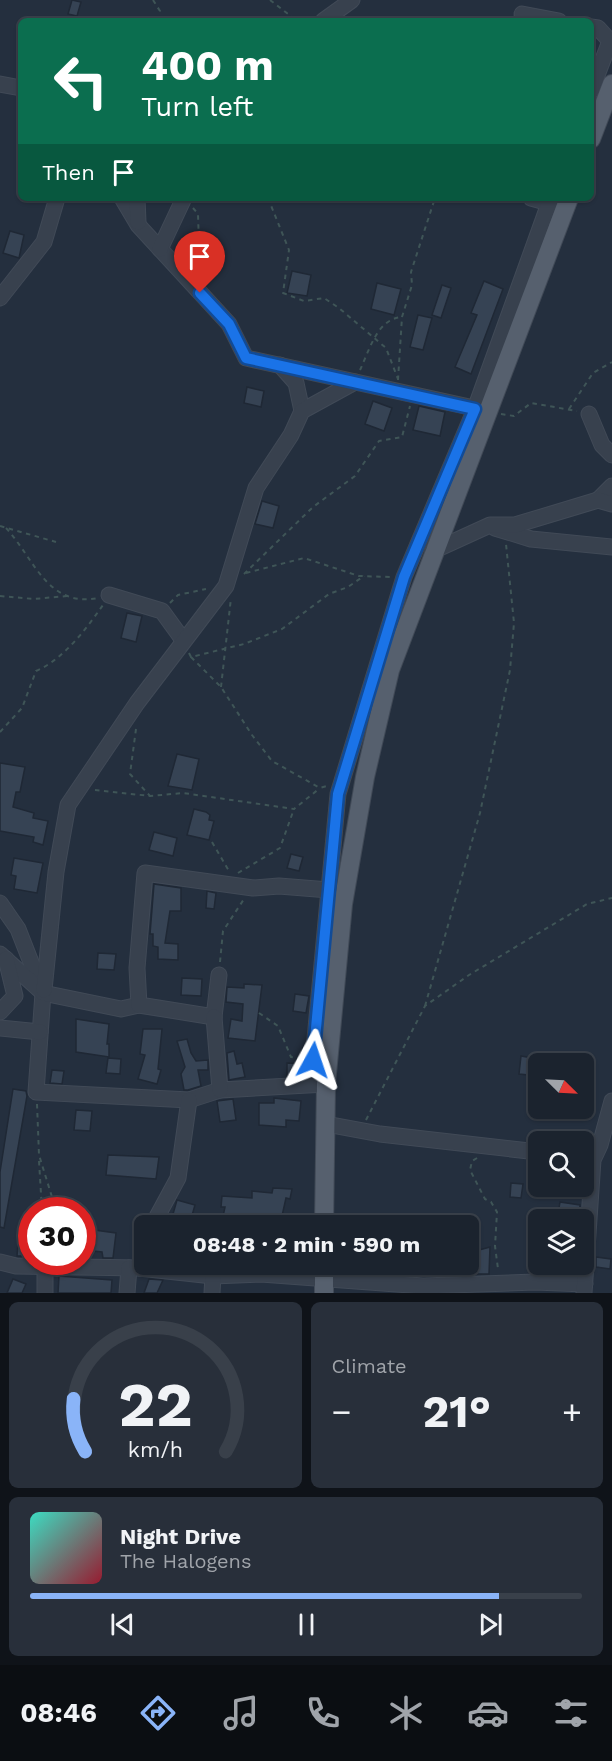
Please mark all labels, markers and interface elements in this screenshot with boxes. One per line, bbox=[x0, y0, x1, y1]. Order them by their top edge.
text: 400 m bbox=[141, 41, 274, 90]
icon: left bbox=[42, 42, 120, 120]
text: Turn left bbox=[141, 91, 253, 123]
icon: arrive bbox=[107, 156, 140, 189]
text: Then bbox=[42, 160, 95, 185]
pin bbox=[174, 231, 225, 293]
icon: arrive bbox=[183, 240, 216, 273]
position arrow bbox=[281, 1028, 345, 1092]
north arrow bbox=[528, 1053, 594, 1119]
map controls bbox=[528, 1053, 594, 1275]
button: search bbox=[528, 1131, 594, 1197]
speed limit sign: 30 bbox=[18, 1197, 96, 1275]
button: layers bbox=[528, 1209, 594, 1275]
text: 08:48 · 2 min · 590 m bbox=[193, 1232, 420, 1257]
text: Climate bbox=[332, 1354, 407, 1378]
text: 22 bbox=[118, 1368, 192, 1441]
text: 21° bbox=[423, 1385, 491, 1438]
text: − bbox=[332, 1392, 351, 1431]
text: + bbox=[562, 1392, 582, 1431]
text: km/h bbox=[128, 1437, 183, 1462]
text: Night Drive bbox=[120, 1524, 241, 1549]
text: The Halogens bbox=[120, 1549, 252, 1573]
icon: previous bbox=[106, 1608, 139, 1641]
icon: pause bbox=[290, 1608, 323, 1641]
icon: next bbox=[474, 1608, 507, 1641]
icon: directions bbox=[137, 1692, 179, 1734]
icon: music bbox=[220, 1692, 262, 1734]
icon: phone bbox=[302, 1692, 344, 1734]
icon: climate bbox=[385, 1692, 427, 1734]
icon: car bbox=[467, 1692, 509, 1734]
icon: filters bbox=[550, 1692, 592, 1734]
text: 08:46 bbox=[20, 1697, 97, 1729]

